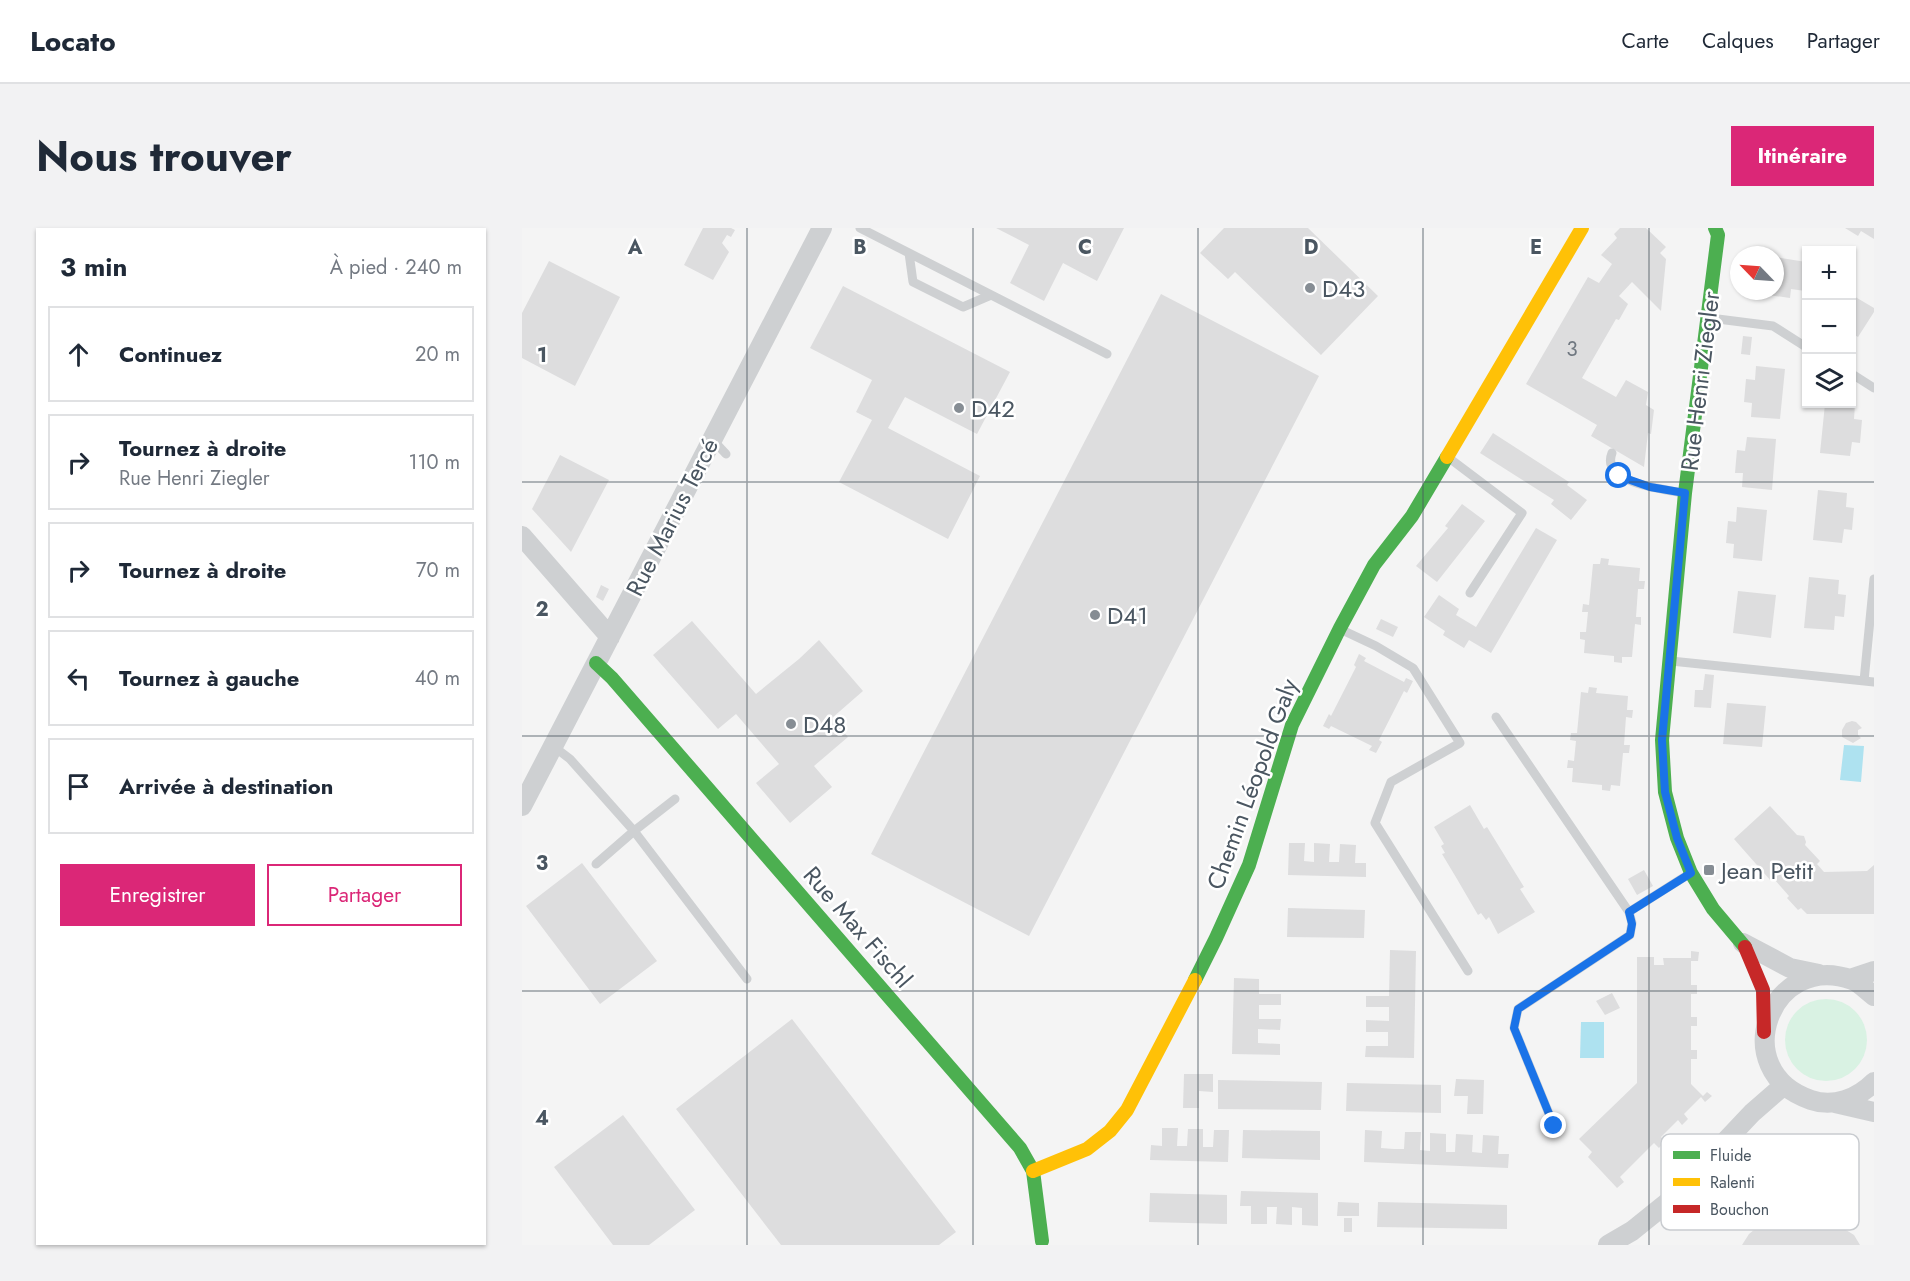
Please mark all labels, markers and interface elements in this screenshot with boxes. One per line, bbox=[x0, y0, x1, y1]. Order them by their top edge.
text: Locato bbox=[30, 21, 116, 62]
text: Carte bbox=[1622, 26, 1669, 56]
text: Calques bbox=[1702, 26, 1774, 56]
text: Partager bbox=[1807, 26, 1880, 56]
text: Nous trouver bbox=[36, 126, 292, 187]
button: Itinéraire bbox=[1731, 126, 1874, 186]
text: A bbox=[627, 233, 643, 262]
text: B bbox=[853, 233, 867, 262]
text: C bbox=[1078, 233, 1092, 262]
text: D bbox=[1304, 233, 1318, 262]
text: E bbox=[1530, 233, 1542, 262]
north arrow bbox=[1730, 246, 1784, 300]
map controls bbox=[1802, 246, 1856, 408]
button: + bbox=[1802, 246, 1856, 300]
text: 3 min bbox=[60, 248, 127, 286]
text: À pied · 240 m bbox=[330, 253, 462, 282]
place label: D43 bbox=[1322, 271, 1365, 306]
marker: D43 bbox=[1303, 281, 1317, 295]
street label: Rue Henri Ziegler bbox=[1672, 288, 1728, 473]
button: − bbox=[1802, 300, 1856, 354]
house number: 3 bbox=[1566, 334, 1578, 364]
icon: ahead bbox=[62, 338, 95, 371]
text: Continuez bbox=[119, 338, 222, 370]
text: 20 m bbox=[415, 340, 460, 369]
text: 1 bbox=[537, 341, 547, 370]
button: layers bbox=[1802, 354, 1856, 408]
place label: D42 bbox=[971, 391, 1015, 426]
marker: D42 bbox=[952, 401, 966, 415]
text: Tournez à droite bbox=[119, 432, 286, 464]
street label: Rue Marius Tercé bbox=[617, 432, 727, 602]
icon: right bbox=[62, 446, 95, 479]
text: 110 m bbox=[408, 448, 460, 477]
route start bbox=[1605, 462, 1631, 488]
text: Rue Henri Ziegler bbox=[119, 464, 270, 493]
icon: right bbox=[62, 554, 95, 587]
text: Tournez à droite bbox=[119, 554, 286, 586]
text: 70 m bbox=[416, 556, 460, 585]
text: 2 bbox=[535, 595, 549, 624]
place label: D41 bbox=[1107, 598, 1148, 633]
marker: D41 bbox=[1088, 608, 1102, 622]
icon: left bbox=[62, 662, 95, 695]
text: Tournez à gauche bbox=[119, 662, 299, 694]
text: 40 m bbox=[415, 664, 460, 693]
street label: Chemin Léopold Galy bbox=[1198, 673, 1307, 894]
place label: D48 bbox=[803, 707, 846, 742]
marker: D48 bbox=[784, 717, 798, 731]
icon: arrive bbox=[62, 770, 95, 803]
text: Arrivée à destination bbox=[119, 770, 333, 802]
text: 3 bbox=[536, 849, 548, 878]
place label: Jean Petit bbox=[1718, 853, 1813, 888]
street label: Rue Max Fischl bbox=[795, 858, 921, 996]
marker: Jean Petit bbox=[1702, 863, 1716, 877]
button: Enregistrer bbox=[60, 864, 255, 926]
button: Partager bbox=[267, 864, 462, 926]
text: 4 bbox=[535, 1104, 549, 1133]
route end bbox=[1540, 1112, 1566, 1138]
legend bbox=[1661, 1134, 1859, 1230]
text: Fluide bbox=[1710, 1144, 1752, 1167]
text: Ralenti bbox=[1710, 1171, 1755, 1194]
text: Bouchon bbox=[1710, 1198, 1769, 1221]

